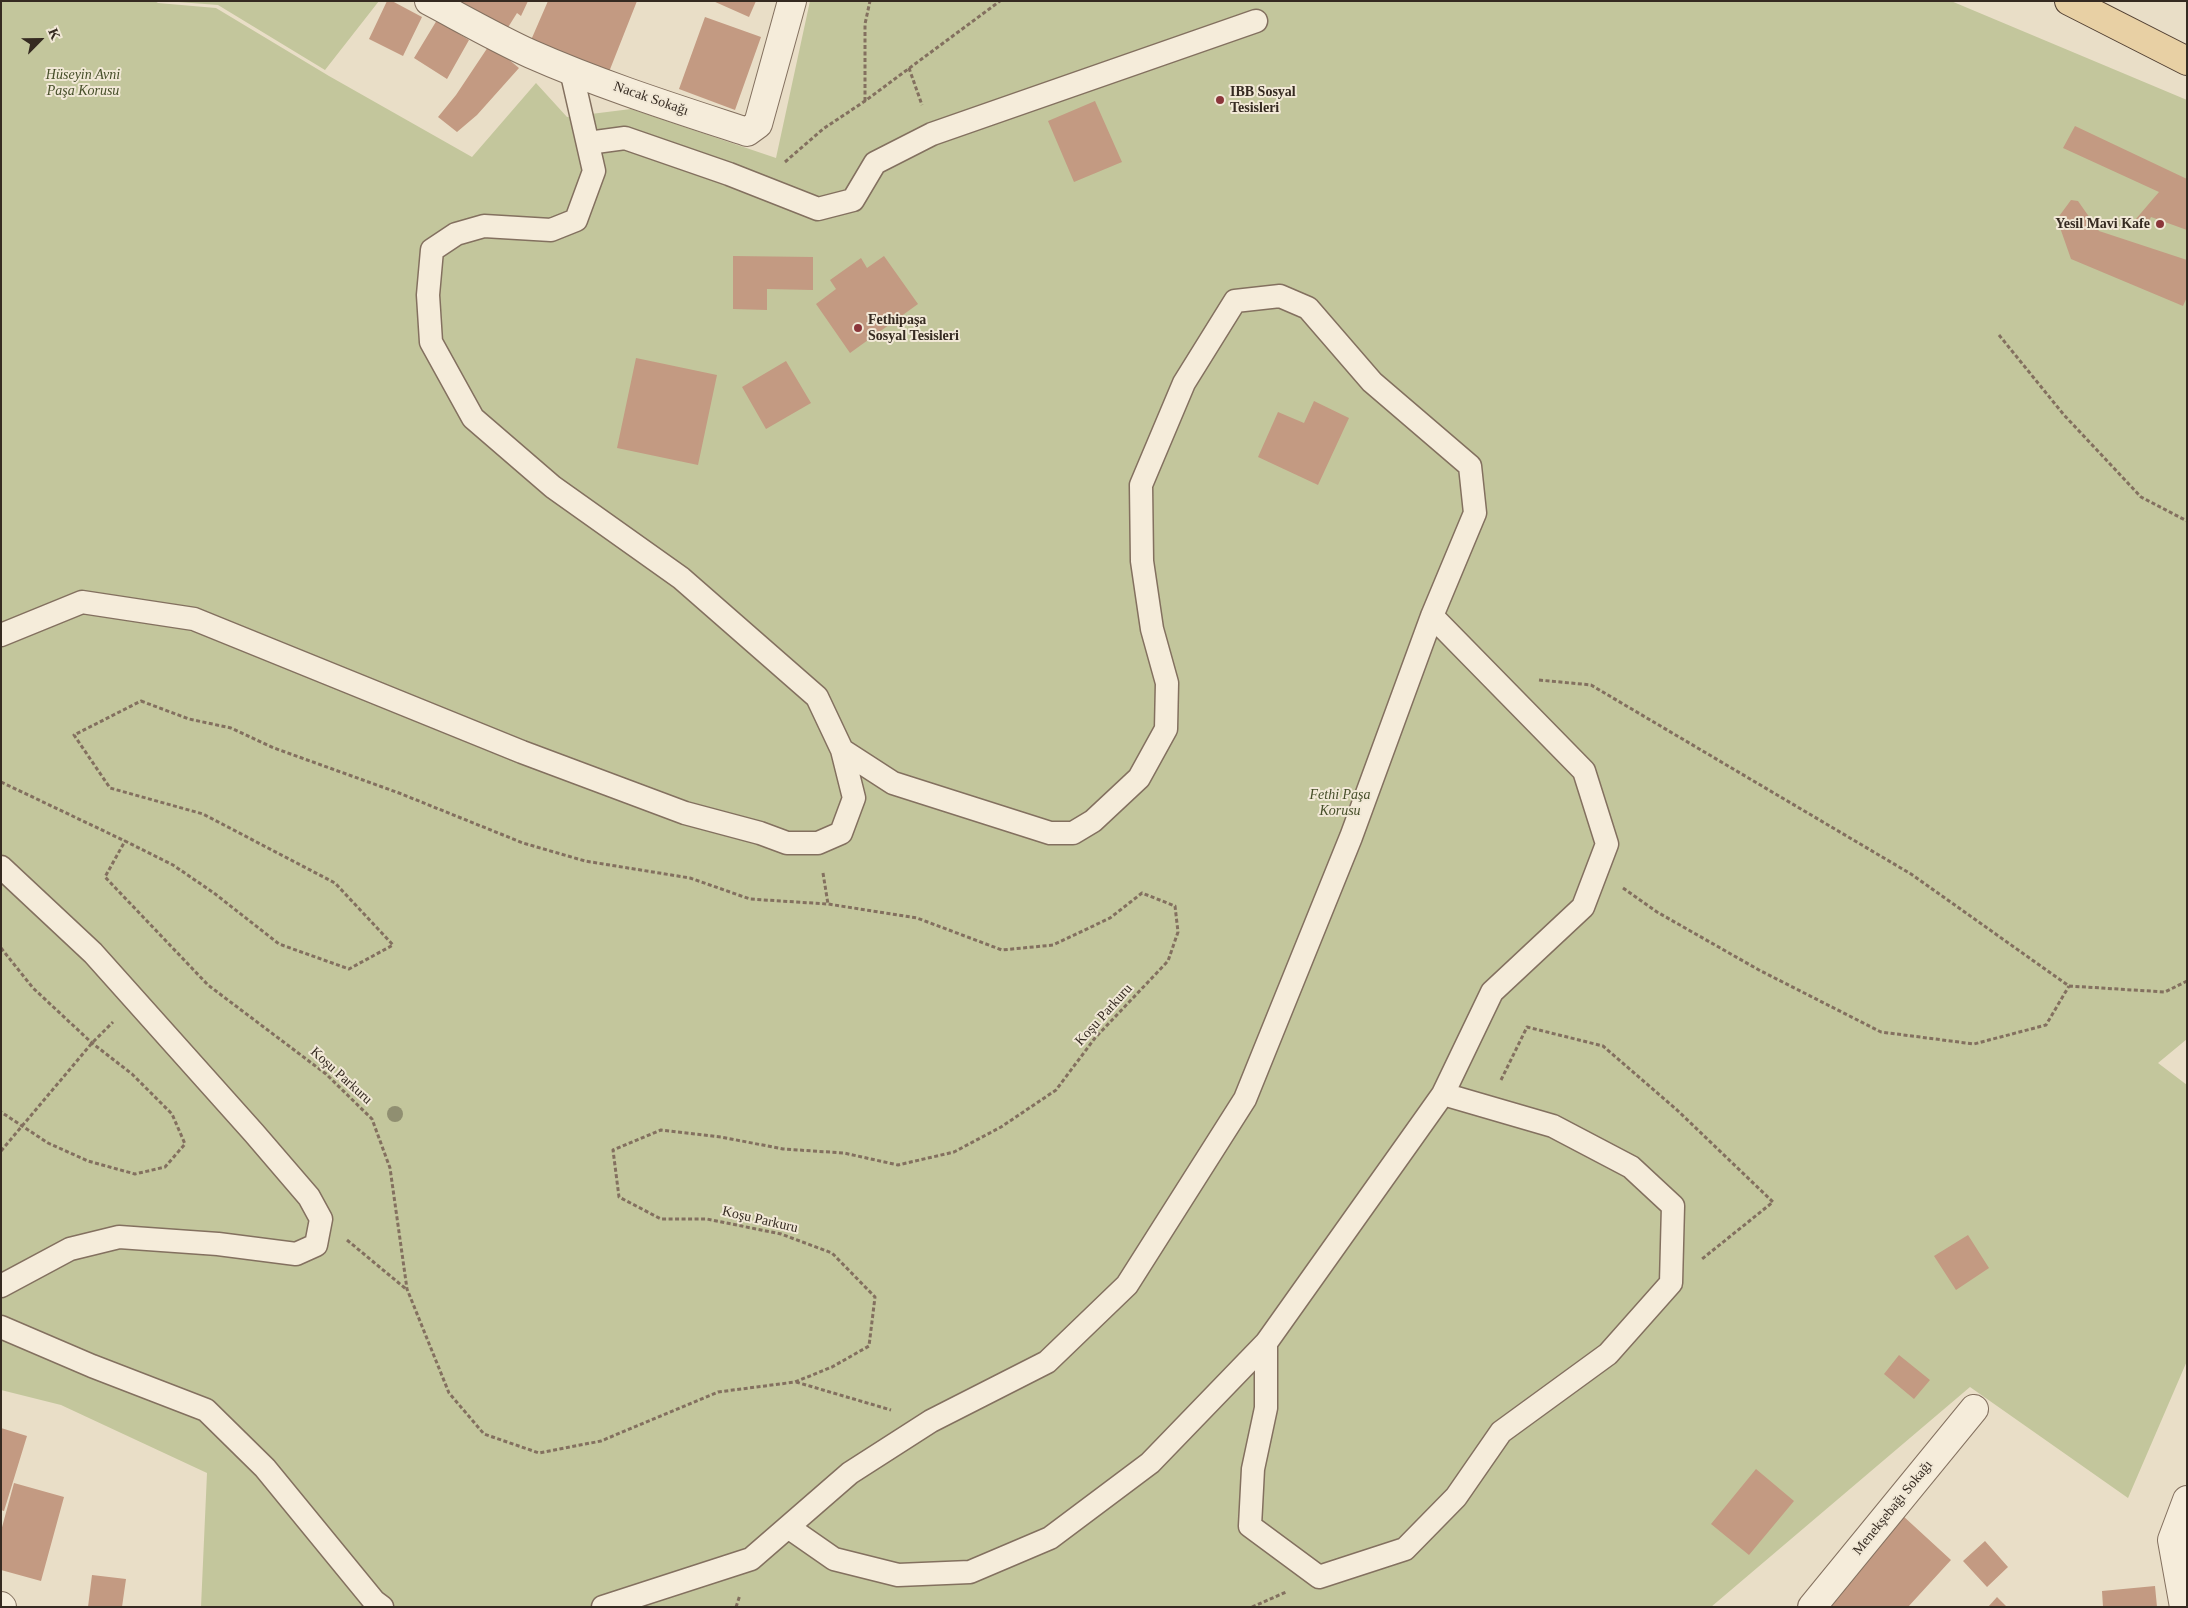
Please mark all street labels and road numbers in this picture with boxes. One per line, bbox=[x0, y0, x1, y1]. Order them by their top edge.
street label: Nacak Sokağı bbox=[611, 78, 691, 120]
street label: Koşu Parkuru bbox=[1072, 981, 1136, 1049]
street label: Koşu Parkuru bbox=[307, 1044, 375, 1108]
street label: Koşu Parkuru bbox=[720, 1203, 800, 1237]
street label: Menekşebağı Sokağı bbox=[1850, 1457, 1936, 1559]

